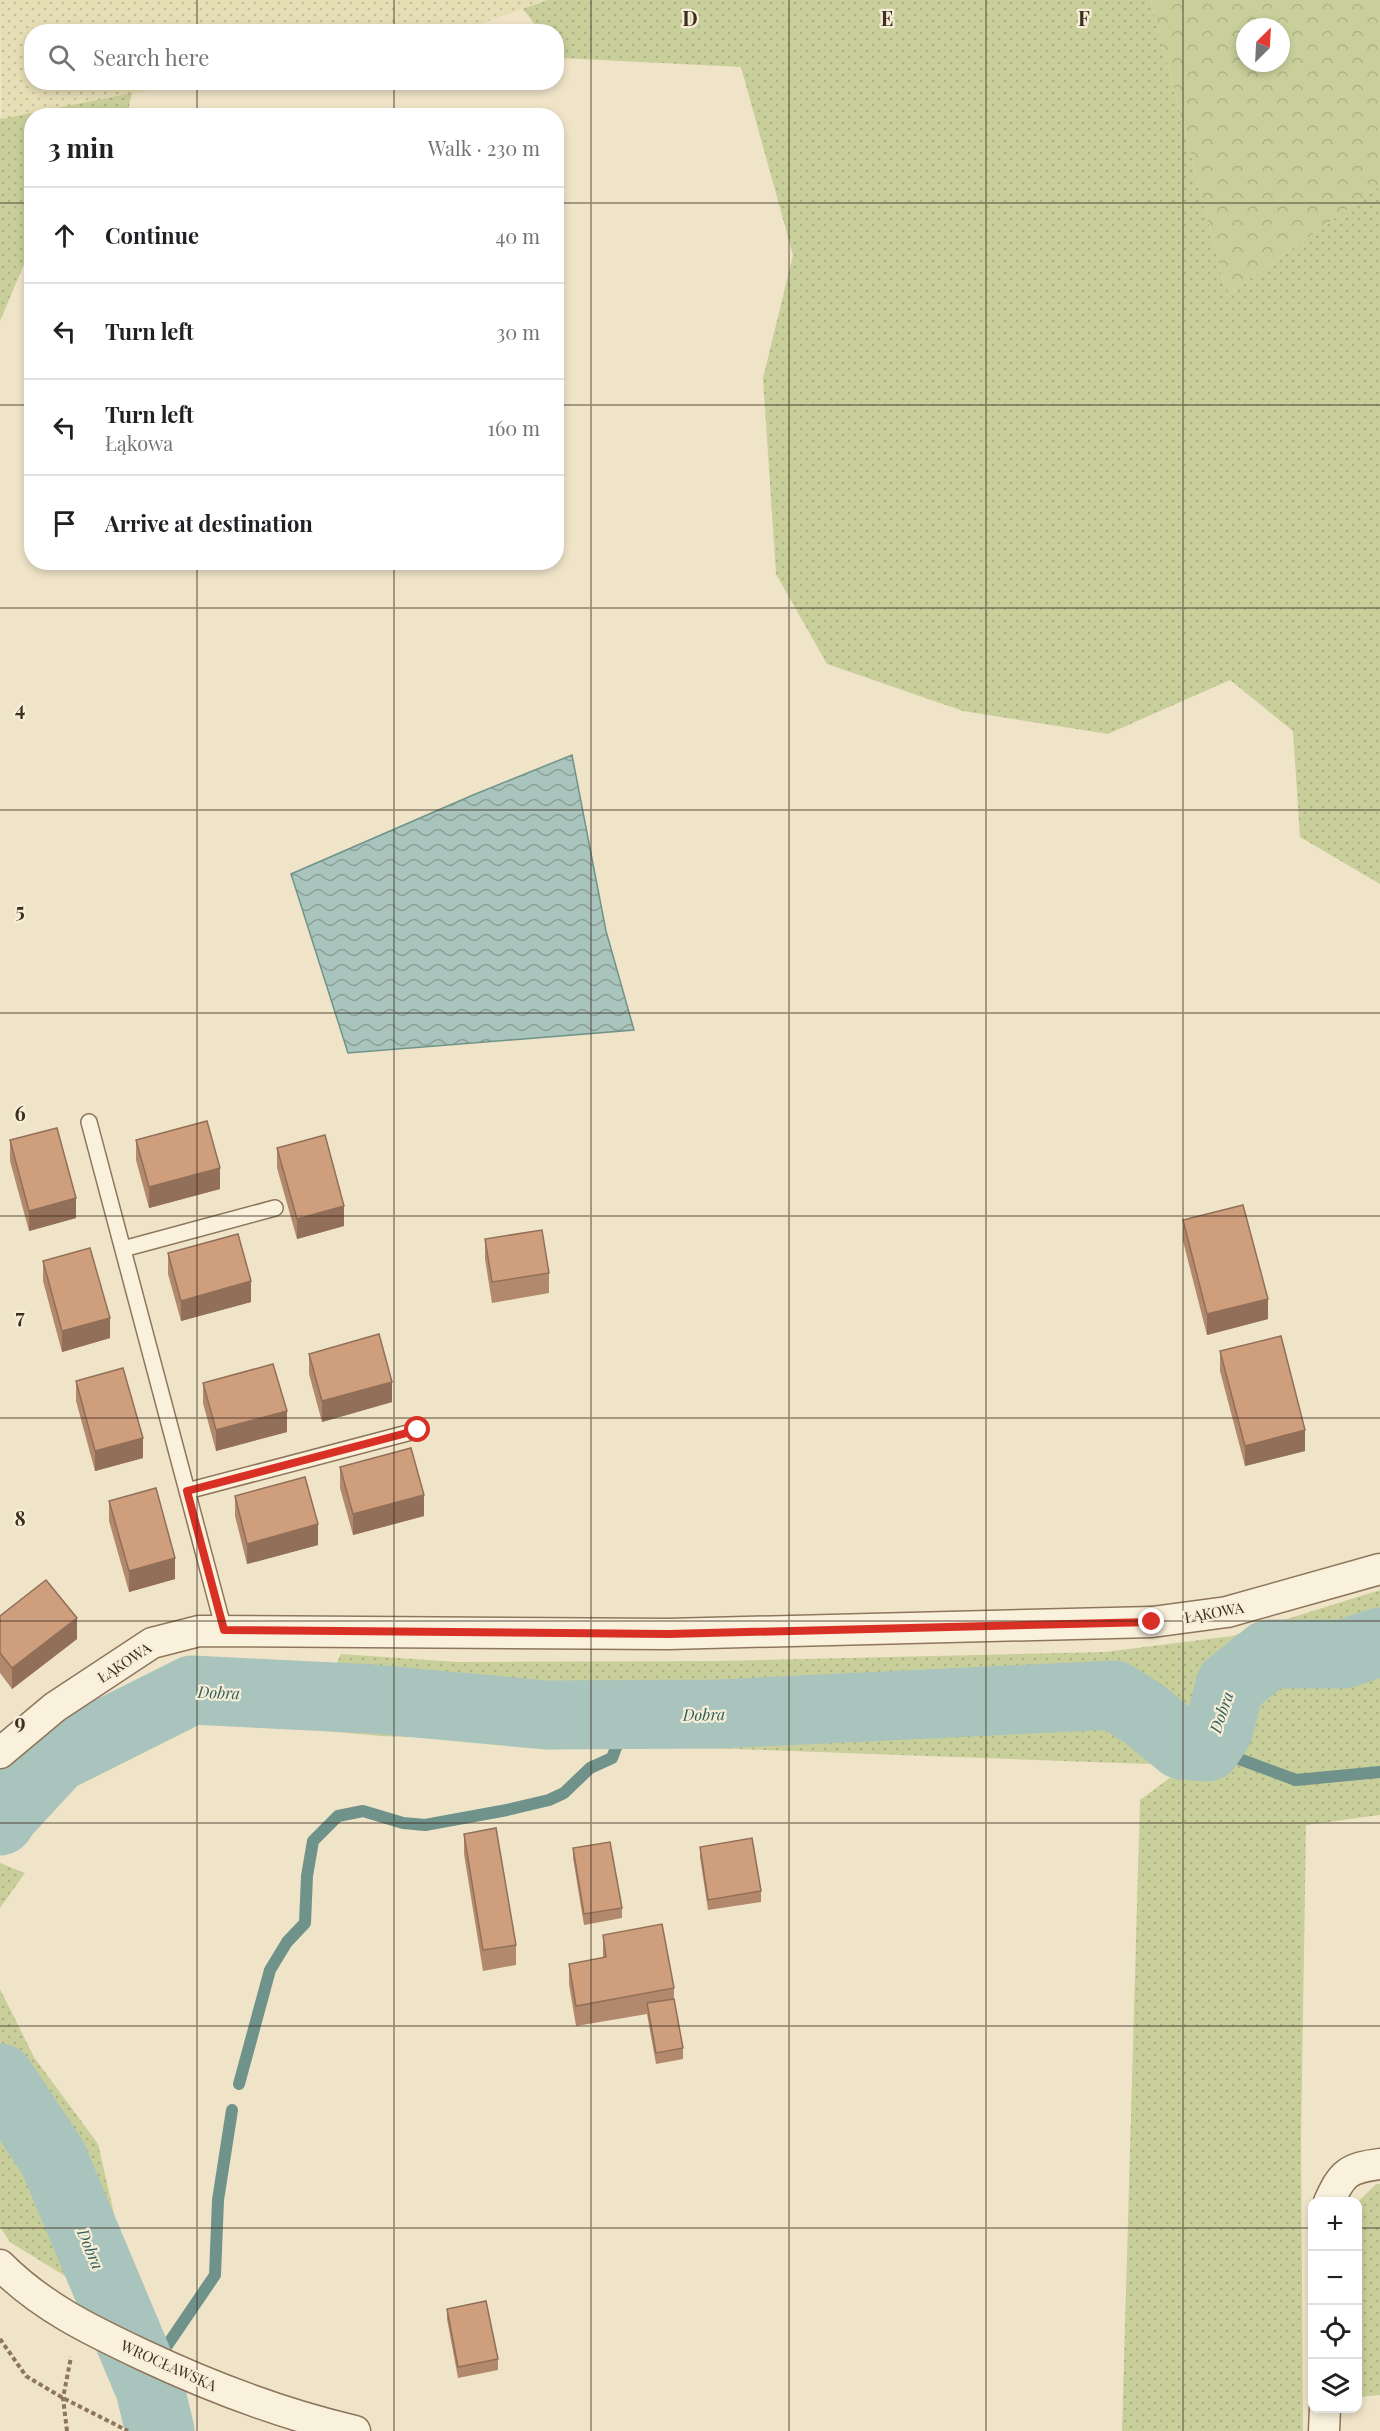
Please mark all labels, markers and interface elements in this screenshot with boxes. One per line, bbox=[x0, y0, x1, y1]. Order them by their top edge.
text: D bbox=[682, 4, 698, 31]
text: E bbox=[881, 4, 893, 31]
text: F bbox=[1078, 4, 1090, 31]
north arrow bbox=[1236, 18, 1290, 72]
search box bbox=[24, 24, 564, 90]
icon: search bbox=[45, 41, 78, 74]
text: Search here bbox=[93, 42, 209, 72]
text: 3 min bbox=[48, 130, 114, 165]
text: Walk · 230 m bbox=[428, 134, 540, 161]
icon: ahead bbox=[48, 219, 81, 252]
text: Continue bbox=[105, 220, 199, 250]
text: 40 m bbox=[495, 222, 540, 249]
icon: left bbox=[48, 315, 81, 348]
text: Turn left bbox=[105, 316, 194, 346]
text: 30 m bbox=[496, 318, 540, 345]
text: Turn left bbox=[105, 399, 194, 429]
icon: left bbox=[48, 411, 81, 444]
text: 160 m bbox=[488, 414, 540, 441]
text: Łąkowa bbox=[105, 429, 173, 456]
icon: arrive bbox=[48, 507, 81, 540]
text: Arrive at destination bbox=[105, 508, 313, 538]
text: 4 bbox=[15, 694, 25, 721]
text: 5 bbox=[15, 896, 25, 923]
text: 6 bbox=[14, 1099, 26, 1126]
text: 7 bbox=[15, 1302, 25, 1329]
route start bbox=[404, 1416, 430, 1442]
text: 8 bbox=[14, 1504, 26, 1531]
street label: ŁĄKOWA bbox=[1183, 1597, 1246, 1627]
route end bbox=[1138, 1608, 1164, 1634]
street label: ŁĄKOWA bbox=[93, 1637, 155, 1687]
water label: Dobra bbox=[196, 1681, 241, 1703]
water label: Dobra bbox=[1204, 1689, 1238, 1736]
water label: Dobra bbox=[682, 1703, 725, 1725]
text: 9 bbox=[14, 1707, 26, 1734]
map controls bbox=[1308, 2197, 1362, 2413]
button: + bbox=[1308, 2197, 1362, 2251]
water label: Dobra bbox=[73, 2224, 109, 2273]
button: − bbox=[1308, 2251, 1362, 2305]
button: locate bbox=[1308, 2305, 1362, 2359]
street label: WROCŁAWSKA bbox=[117, 2334, 221, 2395]
button: layers bbox=[1308, 2359, 1362, 2413]

